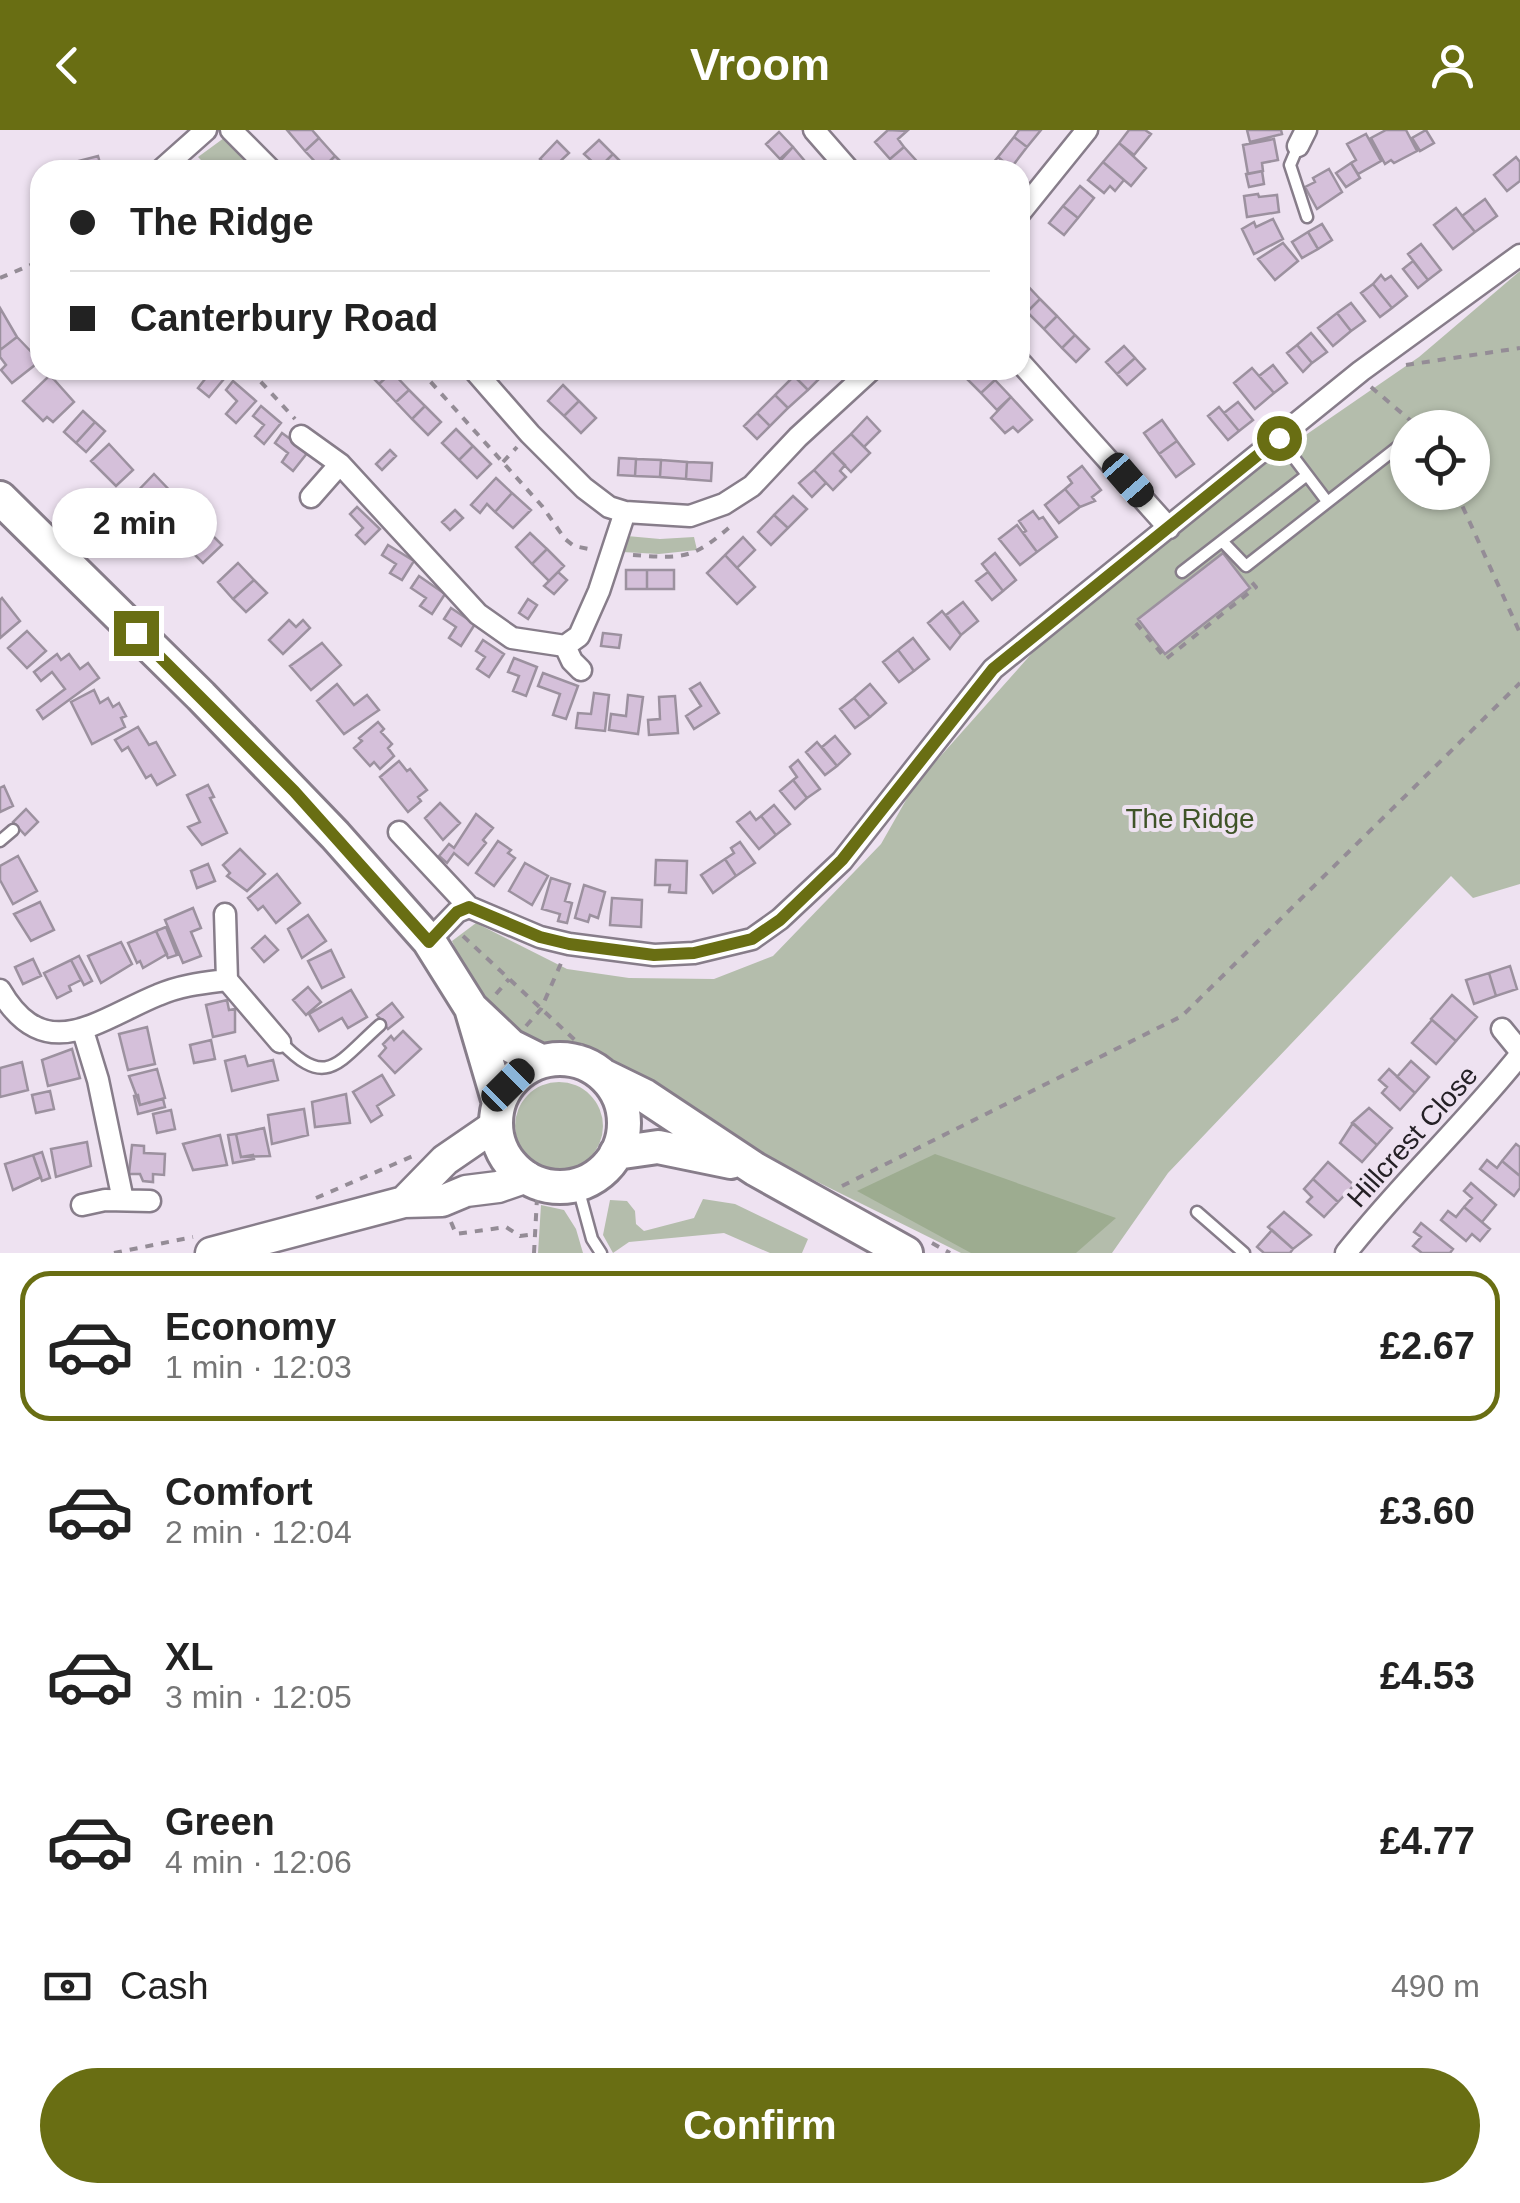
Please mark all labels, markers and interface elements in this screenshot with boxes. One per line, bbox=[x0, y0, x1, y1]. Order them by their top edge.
icon: back bbox=[40, 38, 95, 93]
icon: person bbox=[1425, 38, 1480, 93]
text: Vroom bbox=[690, 39, 830, 90]
text: The Ridge bbox=[130, 201, 314, 243]
text: Canterbury Road bbox=[130, 297, 438, 339]
map controls bbox=[1390, 410, 1490, 510]
button: locate bbox=[1390, 410, 1490, 510]
route start bbox=[1257, 416, 1302, 461]
car bbox=[1097, 448, 1159, 512]
callout: 2 min bbox=[54, 488, 218, 558]
text: 2 min bbox=[93, 505, 176, 541]
route end bbox=[114, 611, 159, 656]
park label: The Ridge bbox=[1125, 803, 1255, 834]
car bbox=[476, 1053, 540, 1117]
street label: Hillcrest Close bbox=[1341, 1059, 1484, 1213]
icon: car bbox=[45, 1301, 135, 1391]
text: Economy bbox=[165, 1306, 336, 1348]
text: £2.67 bbox=[1380, 1325, 1475, 1367]
text: 1 min · 12:03 bbox=[165, 1349, 352, 1385]
icon: car bbox=[45, 1466, 135, 1556]
text: Comfort bbox=[165, 1471, 313, 1513]
text: £3.60 bbox=[1380, 1490, 1475, 1532]
text: 2 min · 12:04 bbox=[165, 1514, 352, 1550]
icon: car bbox=[45, 1631, 135, 1721]
text: XL bbox=[165, 1636, 214, 1678]
text: £4.53 bbox=[1380, 1655, 1475, 1697]
text: 3 min · 12:05 bbox=[165, 1679, 352, 1715]
icon: car bbox=[45, 1796, 135, 1886]
text: Green bbox=[165, 1801, 275, 1843]
text: £4.77 bbox=[1380, 1820, 1475, 1862]
text: 4 min · 12:06 bbox=[165, 1844, 352, 1880]
icon: cash bbox=[40, 1959, 95, 2014]
text: Cash bbox=[120, 1965, 209, 2007]
text: 490 m bbox=[1391, 1968, 1480, 2004]
button: Confirm bbox=[40, 2068, 1480, 2183]

